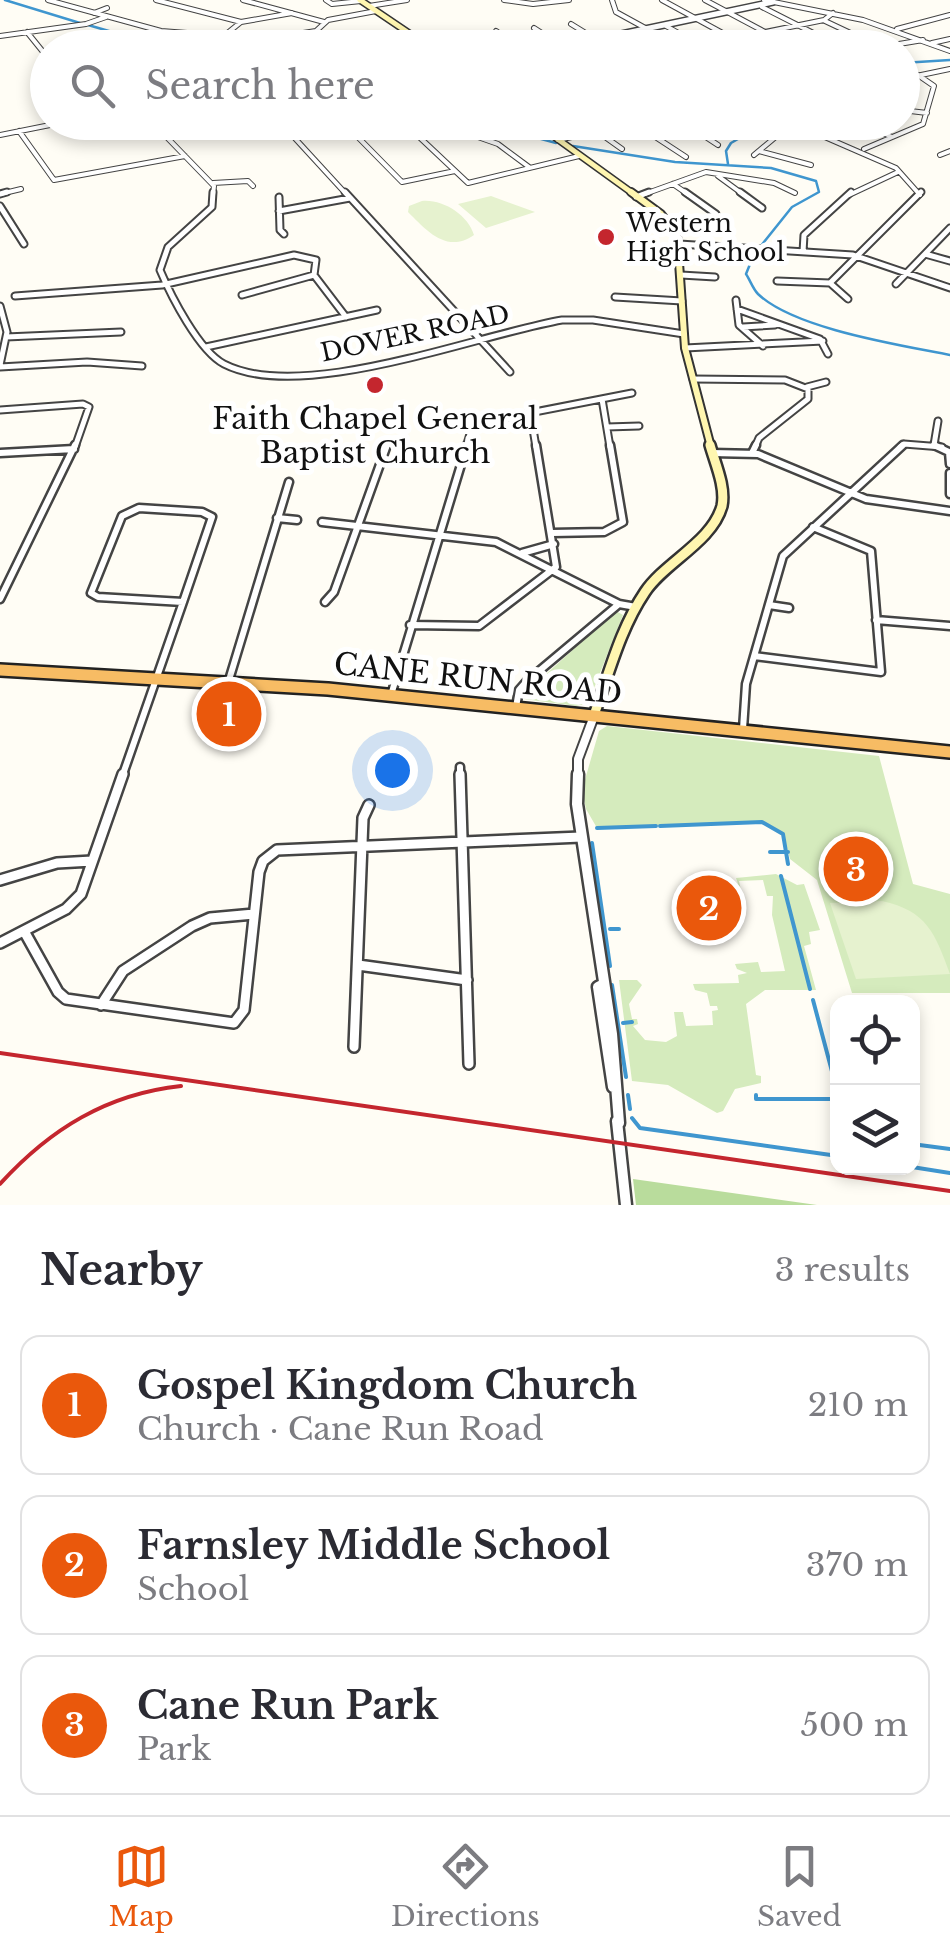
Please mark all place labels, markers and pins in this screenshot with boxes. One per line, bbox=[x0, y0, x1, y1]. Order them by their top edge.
place label: Western High School bbox=[625, 208, 785, 268]
marker: Western High School bbox=[595, 226, 617, 248]
marker: Faith Chapel General Baptist Church bbox=[364, 374, 386, 396]
place label: Faith Chapel General Baptist Church bbox=[212, 400, 538, 471]
pin: 1 bbox=[196, 676, 262, 752]
pin: 3 bbox=[824, 832, 888, 906]
pin: 2 bbox=[676, 870, 742, 946]

